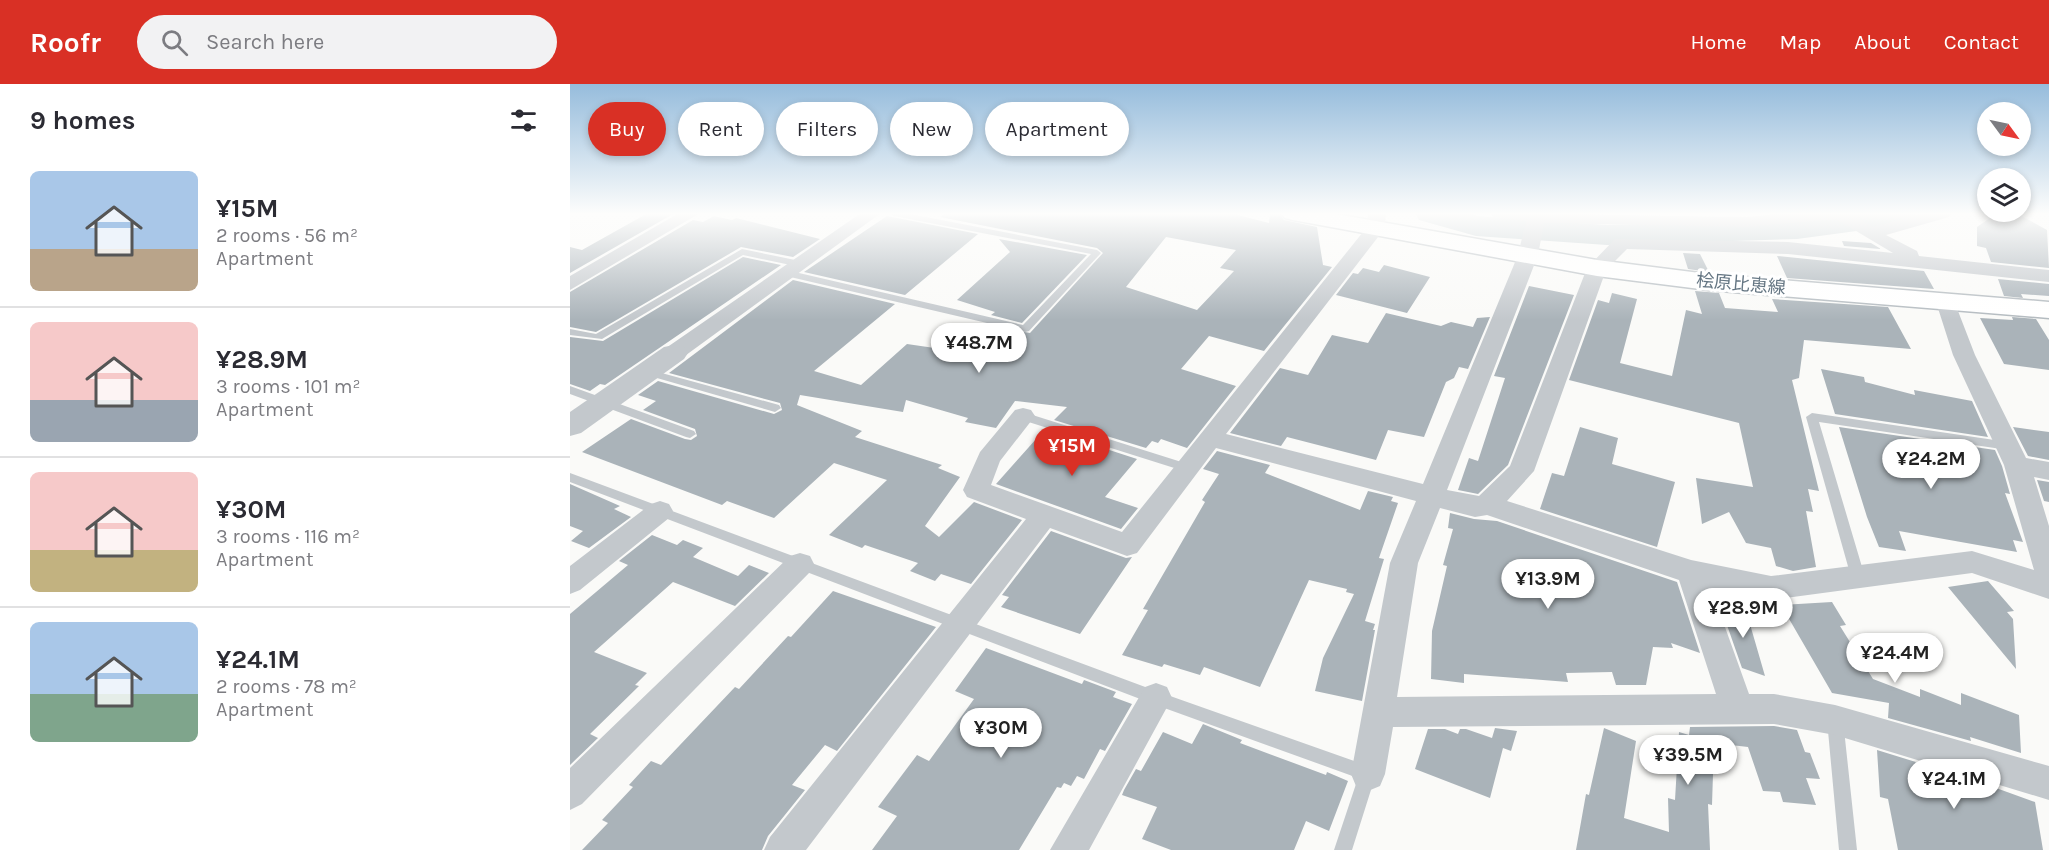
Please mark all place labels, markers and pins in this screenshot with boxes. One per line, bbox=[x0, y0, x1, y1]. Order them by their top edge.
pin: ¥48.7M bbox=[930, 323, 1028, 374]
pin: ¥15M bbox=[1036, 426, 1108, 477]
pin: ¥24.2M bbox=[1882, 439, 1980, 490]
pin: ¥13.9M bbox=[1499, 559, 1597, 610]
pin: ¥28.9M bbox=[1694, 588, 1792, 639]
pin: ¥24.4M bbox=[1846, 633, 1944, 684]
pin: ¥30M bbox=[965, 708, 1037, 759]
pin: ¥39.5M bbox=[1639, 735, 1737, 786]
pin: ¥24.1M bbox=[1905, 759, 2003, 810]

